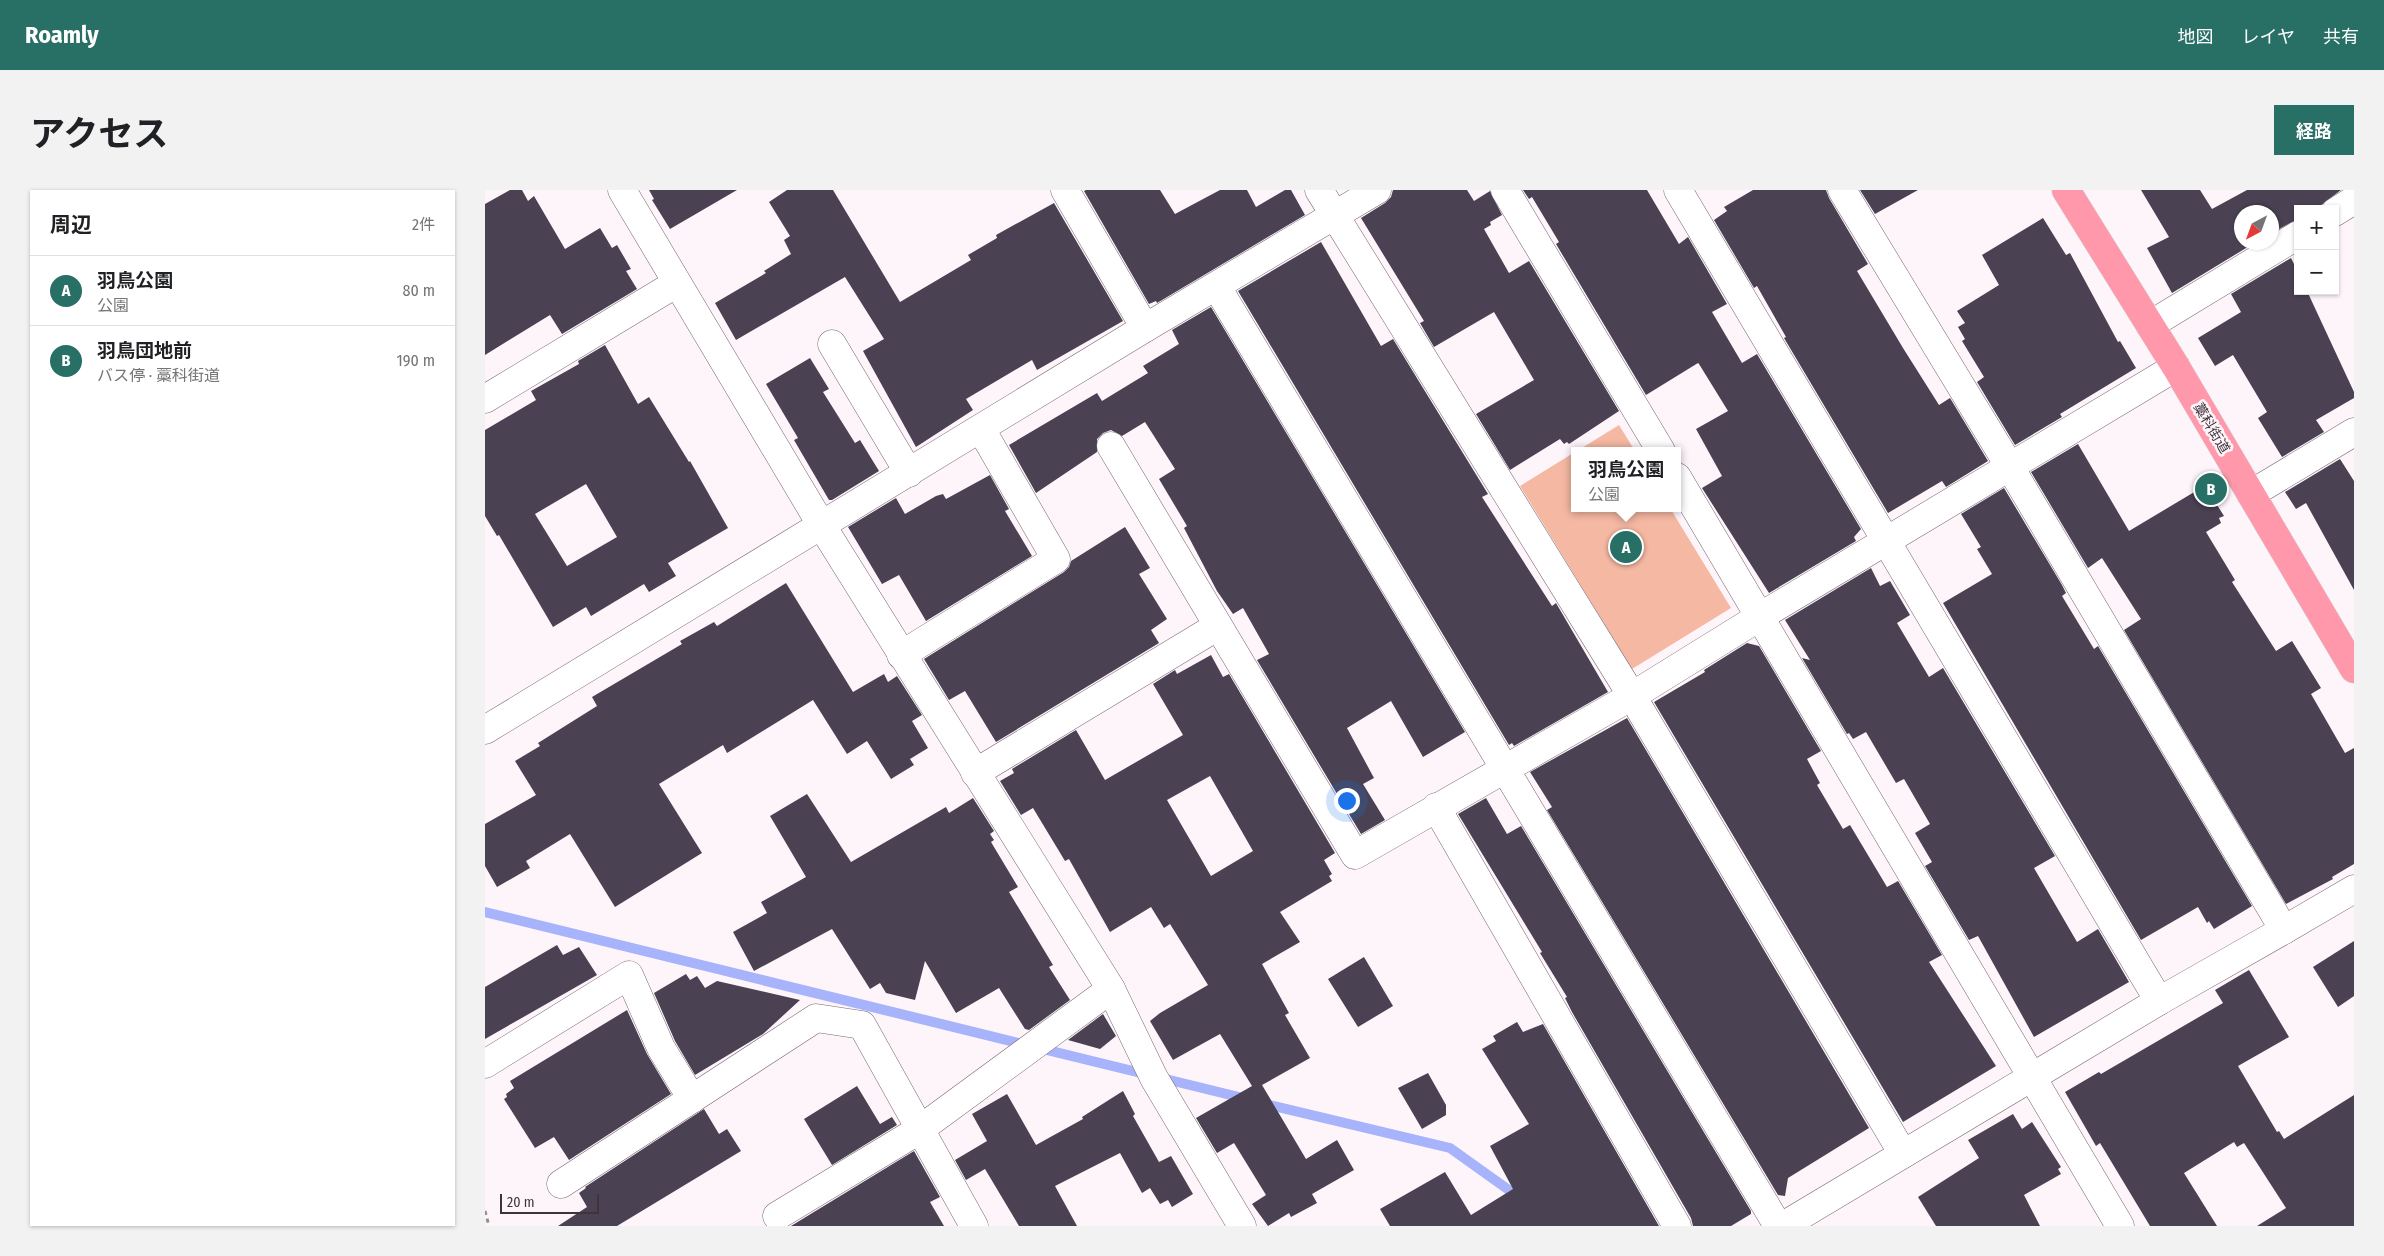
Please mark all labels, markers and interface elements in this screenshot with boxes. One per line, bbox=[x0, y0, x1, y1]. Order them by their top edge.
text: Roamly bbox=[25, 21, 99, 49]
text: 地図 bbox=[2178, 26, 2214, 48]
text: レイヤ bbox=[2242, 26, 2295, 48]
text: 共有 bbox=[2323, 26, 2359, 48]
button: 経路 bbox=[2274, 105, 2354, 155]
text: アクセス bbox=[30, 113, 168, 155]
north arrow bbox=[2234, 205, 2279, 250]
map controls bbox=[2294, 205, 2339, 295]
button: + bbox=[2294, 205, 2339, 250]
text: 周辺 bbox=[50, 212, 92, 238]
text: 2件 bbox=[412, 215, 435, 234]
button: − bbox=[2294, 250, 2339, 295]
text: 羽鳥公園 bbox=[97, 269, 173, 292]
text: A bbox=[62, 281, 70, 300]
text: 80 m bbox=[403, 281, 435, 300]
text: 公園 bbox=[97, 296, 129, 315]
text: 羽鳥団地前 bbox=[97, 339, 192, 362]
text: B bbox=[62, 351, 70, 370]
text: 190 m bbox=[397, 351, 435, 370]
text: バス停 · 藁科街道 bbox=[97, 366, 220, 385]
street label: 藁科街道 bbox=[2190, 400, 2233, 457]
popup bbox=[1571, 447, 1681, 512]
text: 羽鳥公園 bbox=[1588, 458, 1664, 481]
pin: B bbox=[2195, 470, 2227, 508]
text: 公園 bbox=[1588, 485, 1620, 504]
pin: A bbox=[1610, 528, 1642, 566]
your location bbox=[1334, 788, 1360, 814]
scale bar bbox=[500, 1191, 599, 1214]
text: 20 m bbox=[507, 1194, 535, 1211]

